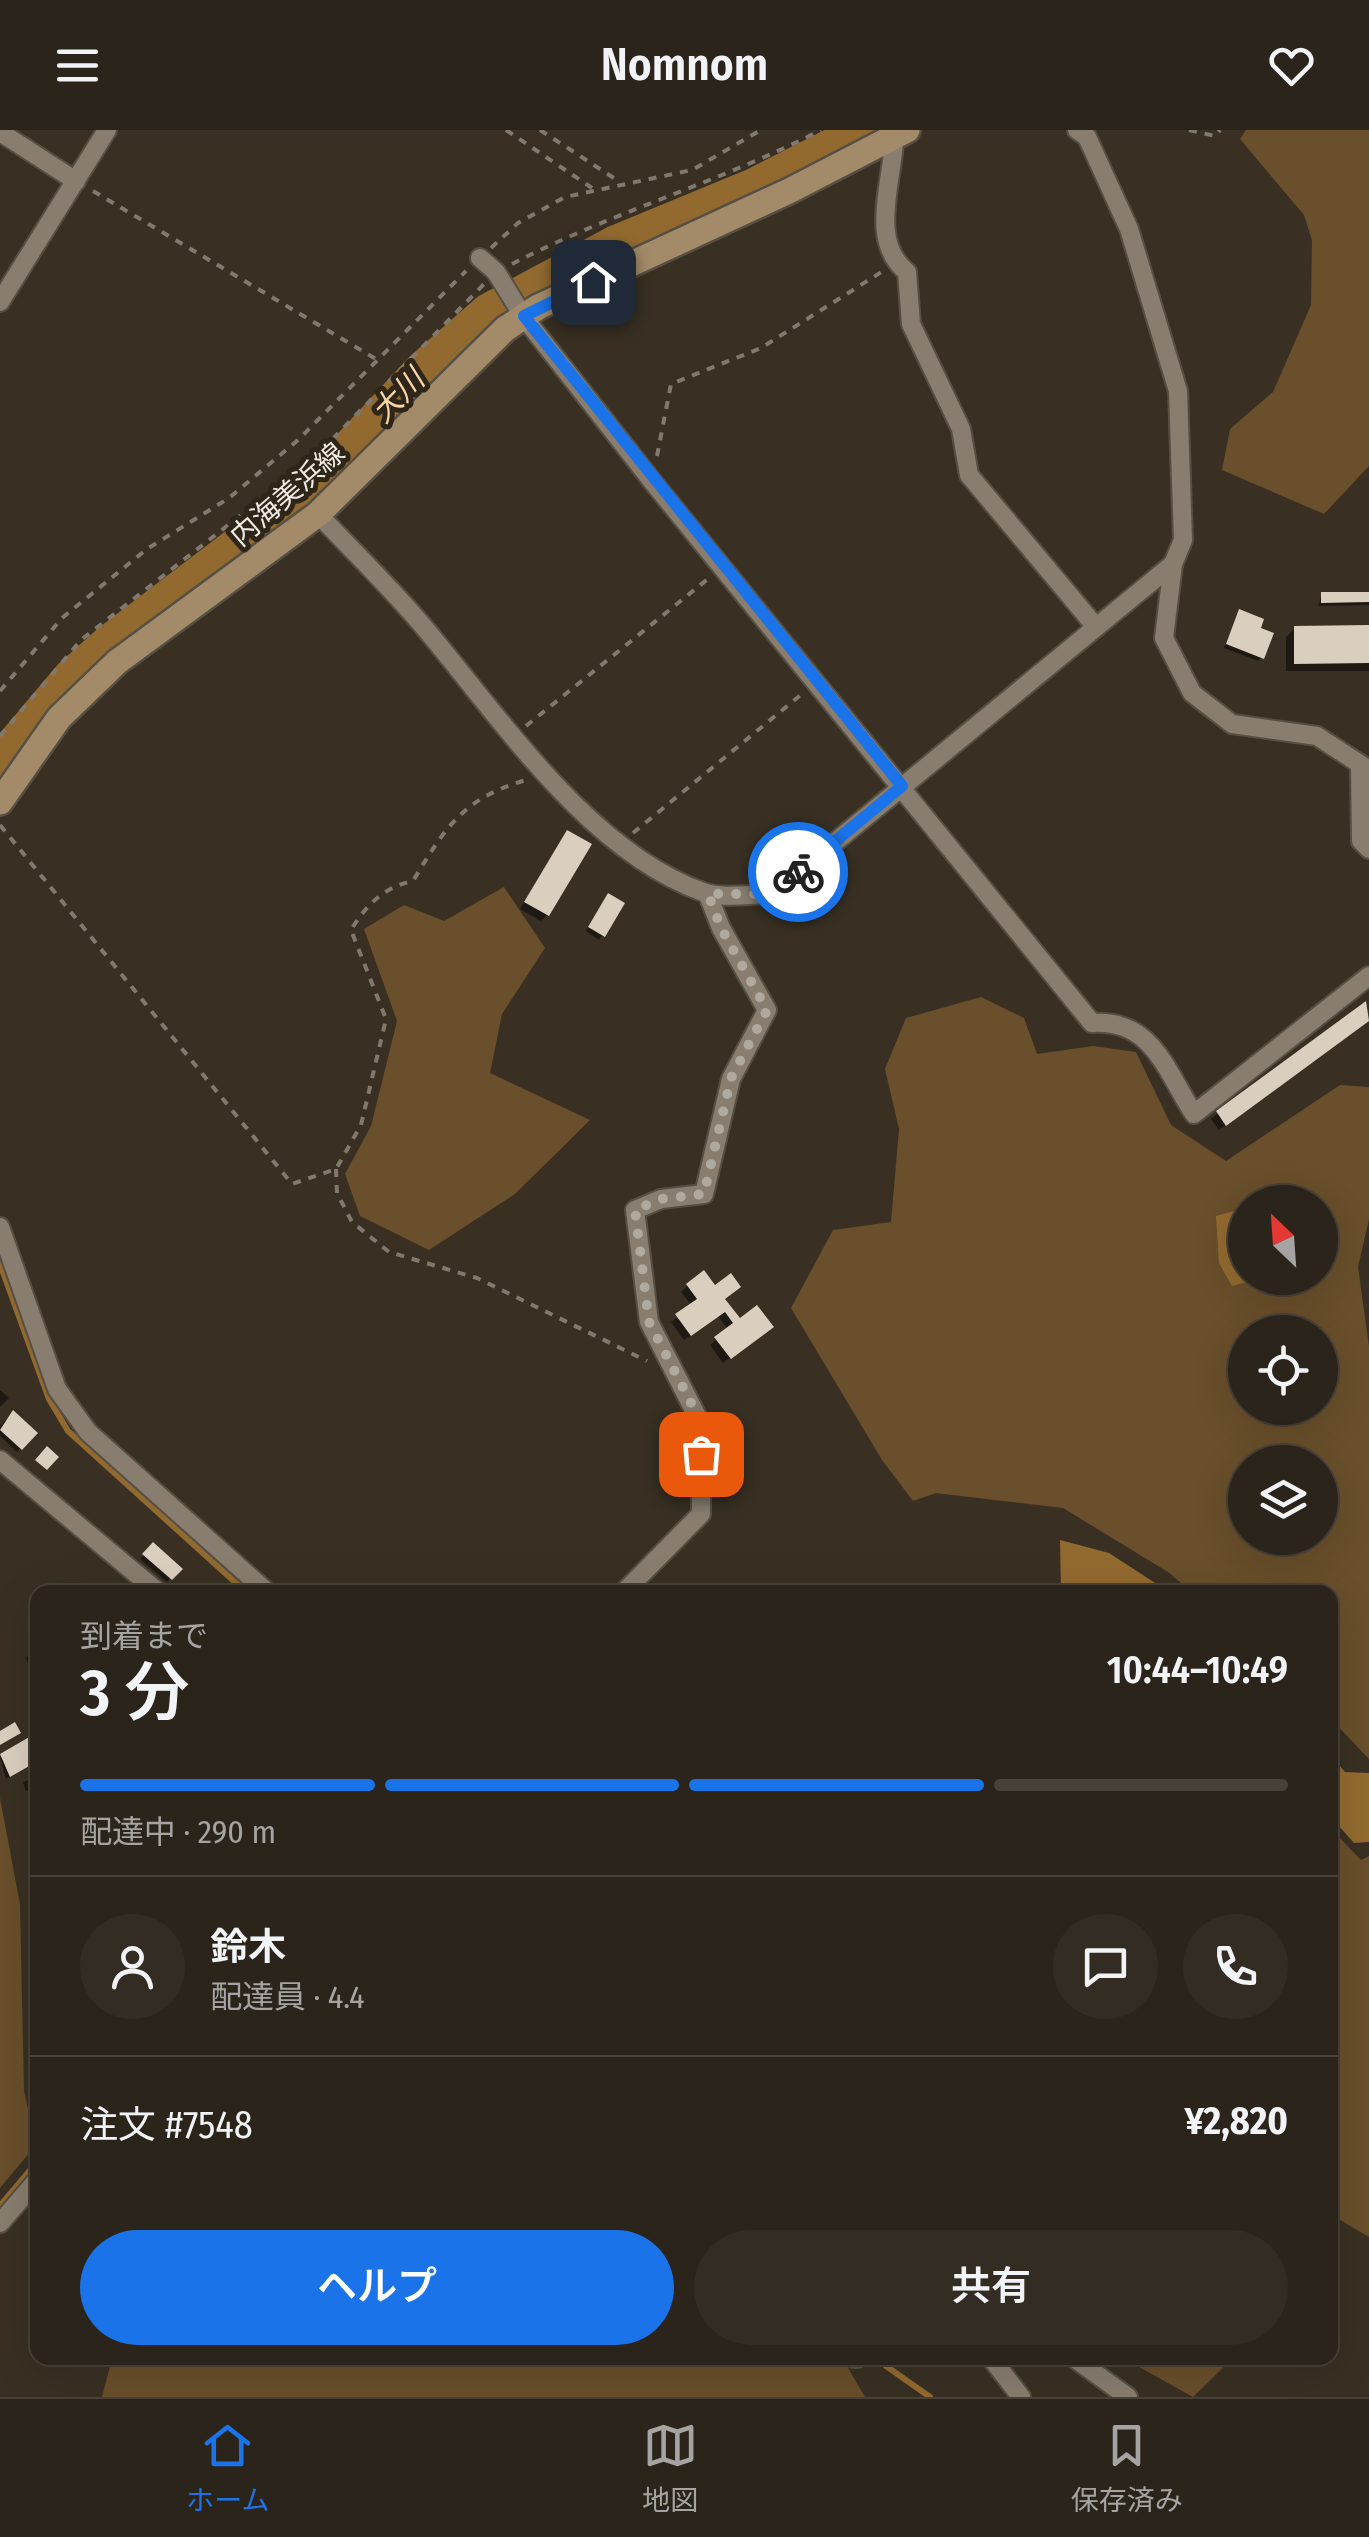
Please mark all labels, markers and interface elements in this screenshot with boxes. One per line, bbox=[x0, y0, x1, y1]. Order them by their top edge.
icon: menu bbox=[50, 38, 105, 93]
text: Nomnom bbox=[601, 38, 768, 92]
icon: heart bbox=[1264, 38, 1319, 93]
pin bbox=[551, 240, 636, 325]
icon: home bbox=[566, 255, 621, 310]
water label: 大川 bbox=[364, 360, 434, 430]
street label: 内海美浜線 bbox=[224, 436, 351, 553]
courier bbox=[748, 822, 848, 922]
icon: bike bbox=[771, 845, 826, 900]
north arrow bbox=[1228, 1185, 1338, 1295]
map controls bbox=[1228, 1185, 1338, 1555]
button: locate bbox=[1228, 1315, 1338, 1425]
pin bbox=[659, 1412, 744, 1497]
icon: bag bbox=[674, 1427, 729, 1482]
button: layers bbox=[1228, 1445, 1338, 1555]
text: 到着まで bbox=[80, 1617, 208, 1655]
text: 10:44–10:49 bbox=[1107, 1647, 1288, 1693]
text: 3 分 bbox=[80, 1654, 189, 1732]
text: 配達中 · 290 m bbox=[80, 1813, 276, 1851]
button: person bbox=[80, 1914, 185, 2019]
button: chat bbox=[1053, 1914, 1158, 2019]
button: phone bbox=[1183, 1914, 1288, 2019]
text: 鈴木 bbox=[210, 1924, 286, 1970]
text: 配達員 · 4.4 bbox=[210, 1978, 365, 2016]
text: ¥2,820 bbox=[1185, 2098, 1288, 2144]
text: 注文 #7548 bbox=[80, 2102, 253, 2148]
button: ヘルプ bbox=[80, 2230, 674, 2345]
button: 共有 bbox=[694, 2230, 1288, 2345]
tab: ホーム bbox=[186, 2418, 269, 2518]
tab: 地図 bbox=[642, 2418, 698, 2518]
tab: 保存済み bbox=[1071, 2418, 1183, 2518]

